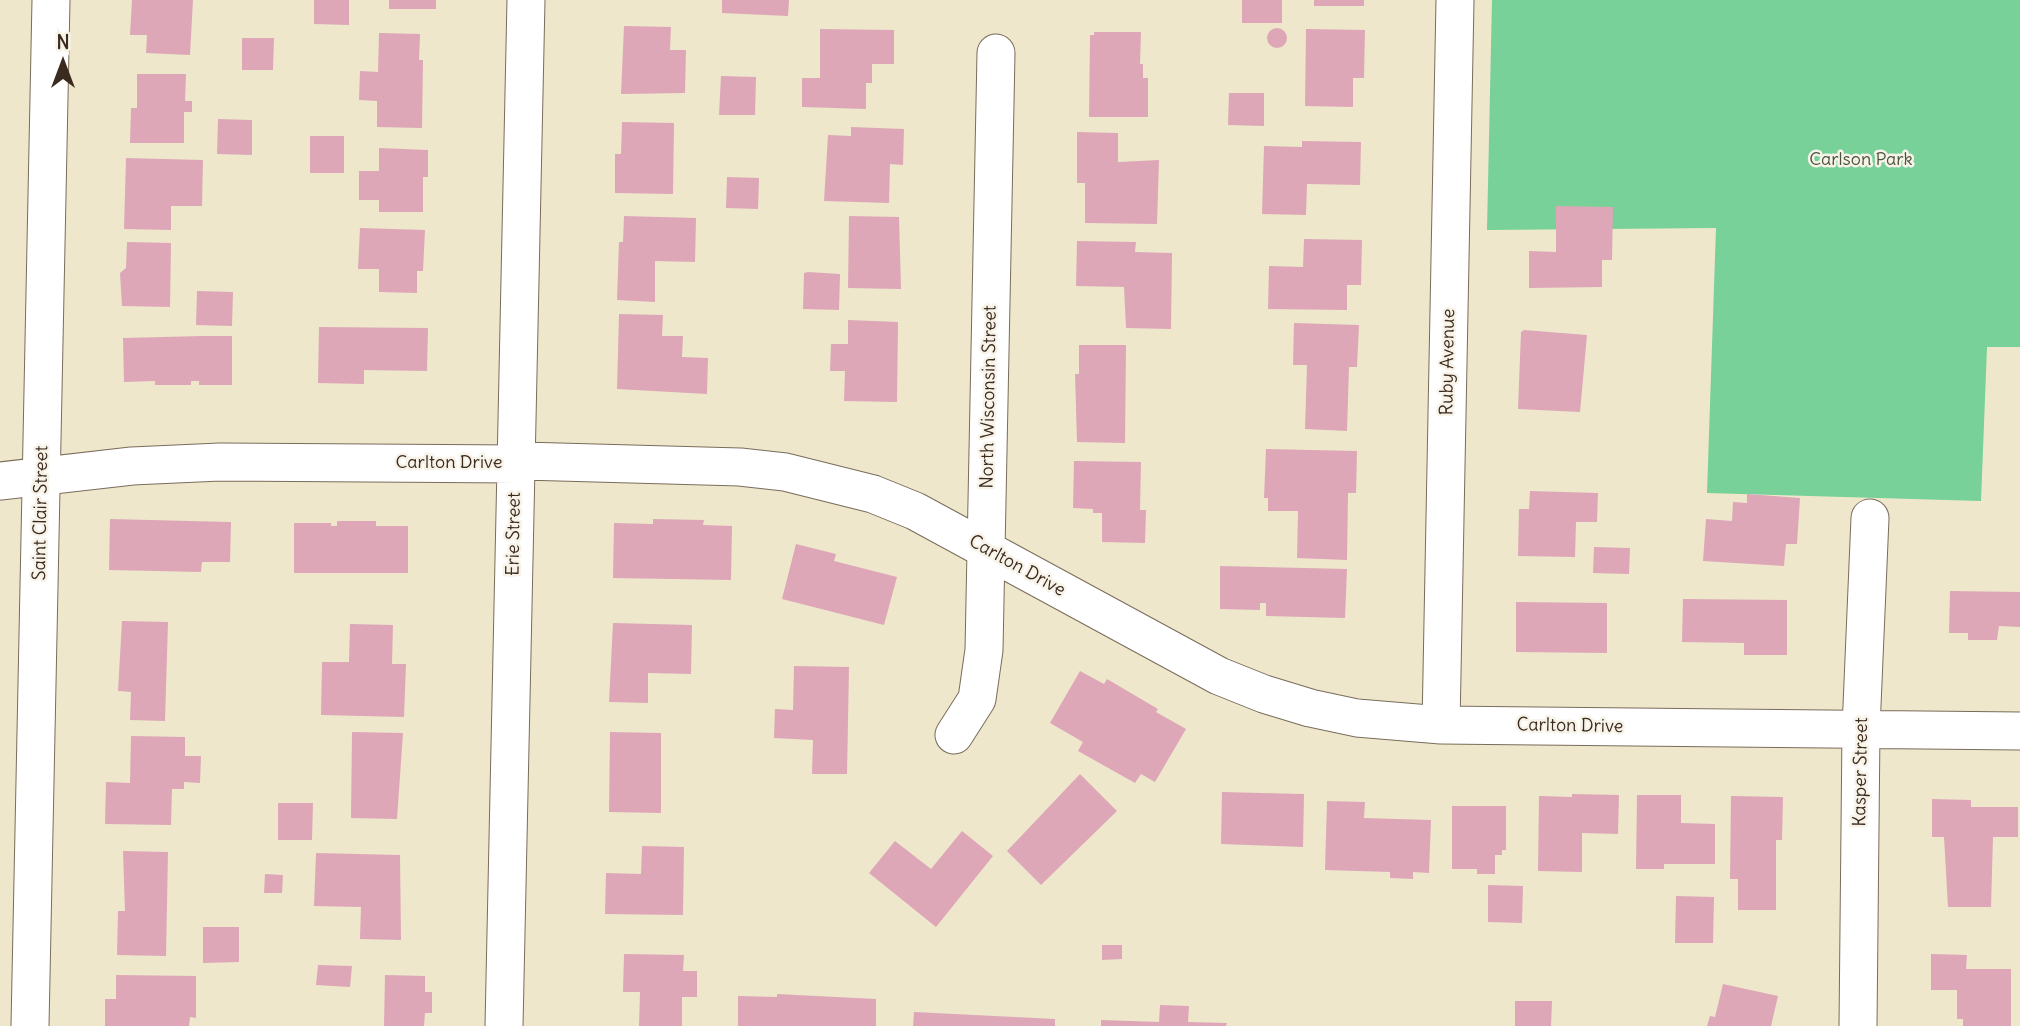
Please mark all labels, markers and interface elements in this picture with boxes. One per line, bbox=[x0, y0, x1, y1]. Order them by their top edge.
north arrow bbox=[28, 28, 98, 98]
text: N bbox=[56, 30, 70, 54]
park label: Carlson Park bbox=[1809, 149, 1913, 171]
street label: North Wisconsin Street bbox=[977, 305, 1001, 489]
street label: Ruby Avenue bbox=[1436, 309, 1460, 415]
street label: Saint Clair Street bbox=[29, 445, 53, 581]
street label: Carlton Drive bbox=[396, 452, 502, 474]
street label: Erie Street bbox=[502, 492, 526, 576]
street label: Carlton Drive bbox=[965, 531, 1069, 601]
street label: Carlton Drive bbox=[1516, 714, 1624, 738]
street label: Kasper Street bbox=[1849, 717, 1873, 827]

